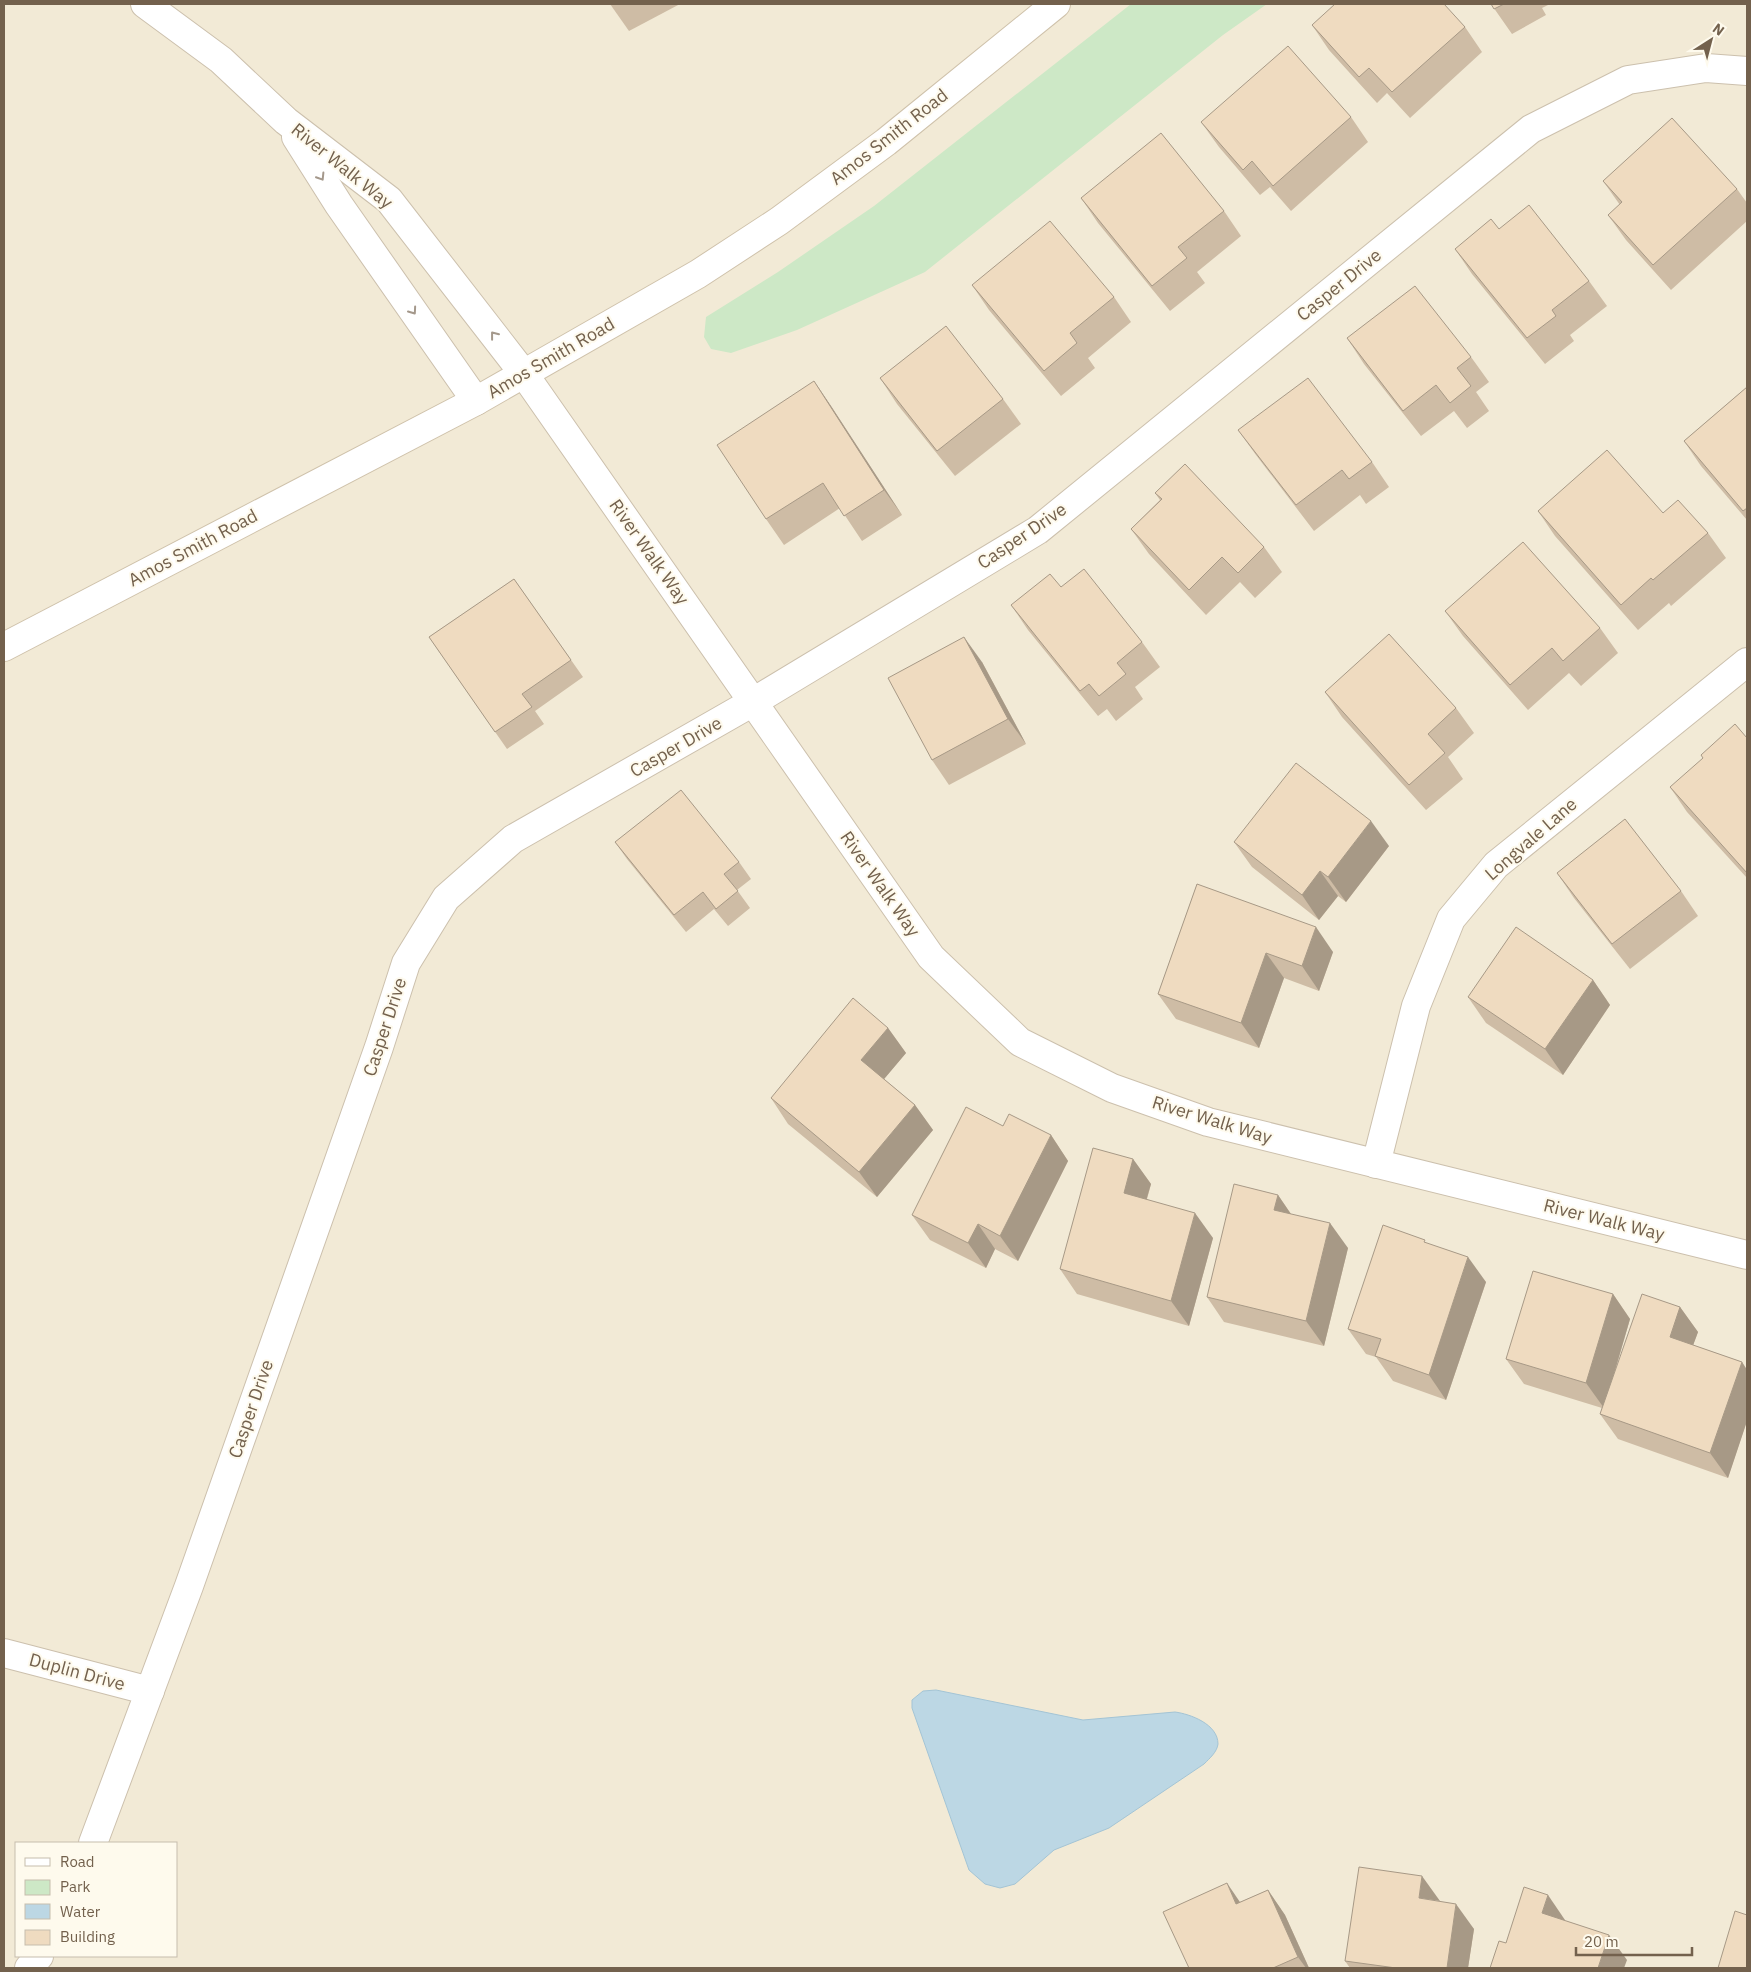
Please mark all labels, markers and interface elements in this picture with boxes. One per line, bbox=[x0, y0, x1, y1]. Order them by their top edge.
north arrow bbox=[1686, 15, 1736, 65]
text: N bbox=[1709, 19, 1728, 40]
street label: Amos Smith Road bbox=[825, 83, 952, 190]
street label: River Walk Way bbox=[287, 118, 398, 214]
one-way arrow bbox=[315, 171, 325, 180]
street label: Casper Drive bbox=[1292, 243, 1386, 326]
one-way arrow bbox=[407, 305, 416, 315]
street label: Amos Smith Road bbox=[483, 312, 619, 403]
one-way arrow bbox=[492, 332, 500, 341]
street label: River Walk Way bbox=[604, 494, 694, 609]
street label: Casper Drive bbox=[973, 497, 1071, 574]
street label: Amos Smith Road bbox=[124, 504, 261, 591]
street label: Casper Drive bbox=[626, 711, 726, 782]
street label: Longvale Lane bbox=[1480, 792, 1582, 885]
street label: River Walk Way bbox=[835, 826, 925, 941]
street label: Casper Drive bbox=[358, 974, 411, 1079]
street label: River Walk Way bbox=[1150, 1090, 1275, 1149]
street label: River Walk Way bbox=[1541, 1193, 1667, 1246]
street label: Casper Drive bbox=[223, 1357, 278, 1461]
street label: Duplin Drive bbox=[27, 1648, 128, 1695]
legend bbox=[15, 1842, 178, 1957]
text: Road bbox=[60, 1852, 95, 1871]
text: Park bbox=[60, 1877, 90, 1896]
text: Water bbox=[60, 1902, 101, 1921]
scale bar bbox=[1576, 1924, 1692, 1956]
text: Building bbox=[60, 1927, 115, 1946]
text: 20 m bbox=[1584, 1932, 1619, 1951]

